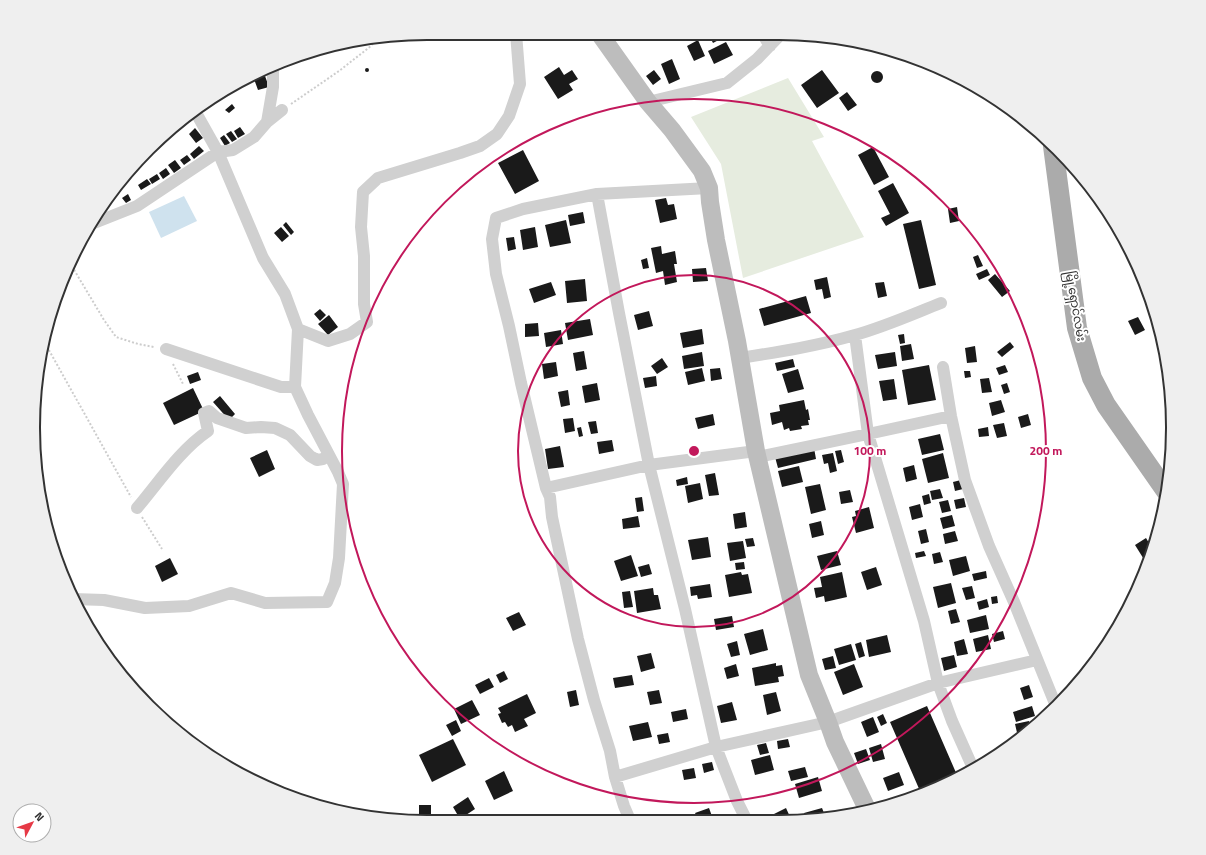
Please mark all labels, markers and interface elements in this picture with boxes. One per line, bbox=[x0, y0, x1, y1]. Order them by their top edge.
street label: မြို့ရှောင်လမ်း bbox=[1059, 269, 1092, 343]
text: 100 m bbox=[854, 441, 886, 460]
text: 200 m bbox=[1030, 441, 1062, 460]
centre of rings bbox=[687, 444, 701, 458]
north arrow bbox=[12, 803, 52, 843]
text: N bbox=[31, 808, 48, 825]

